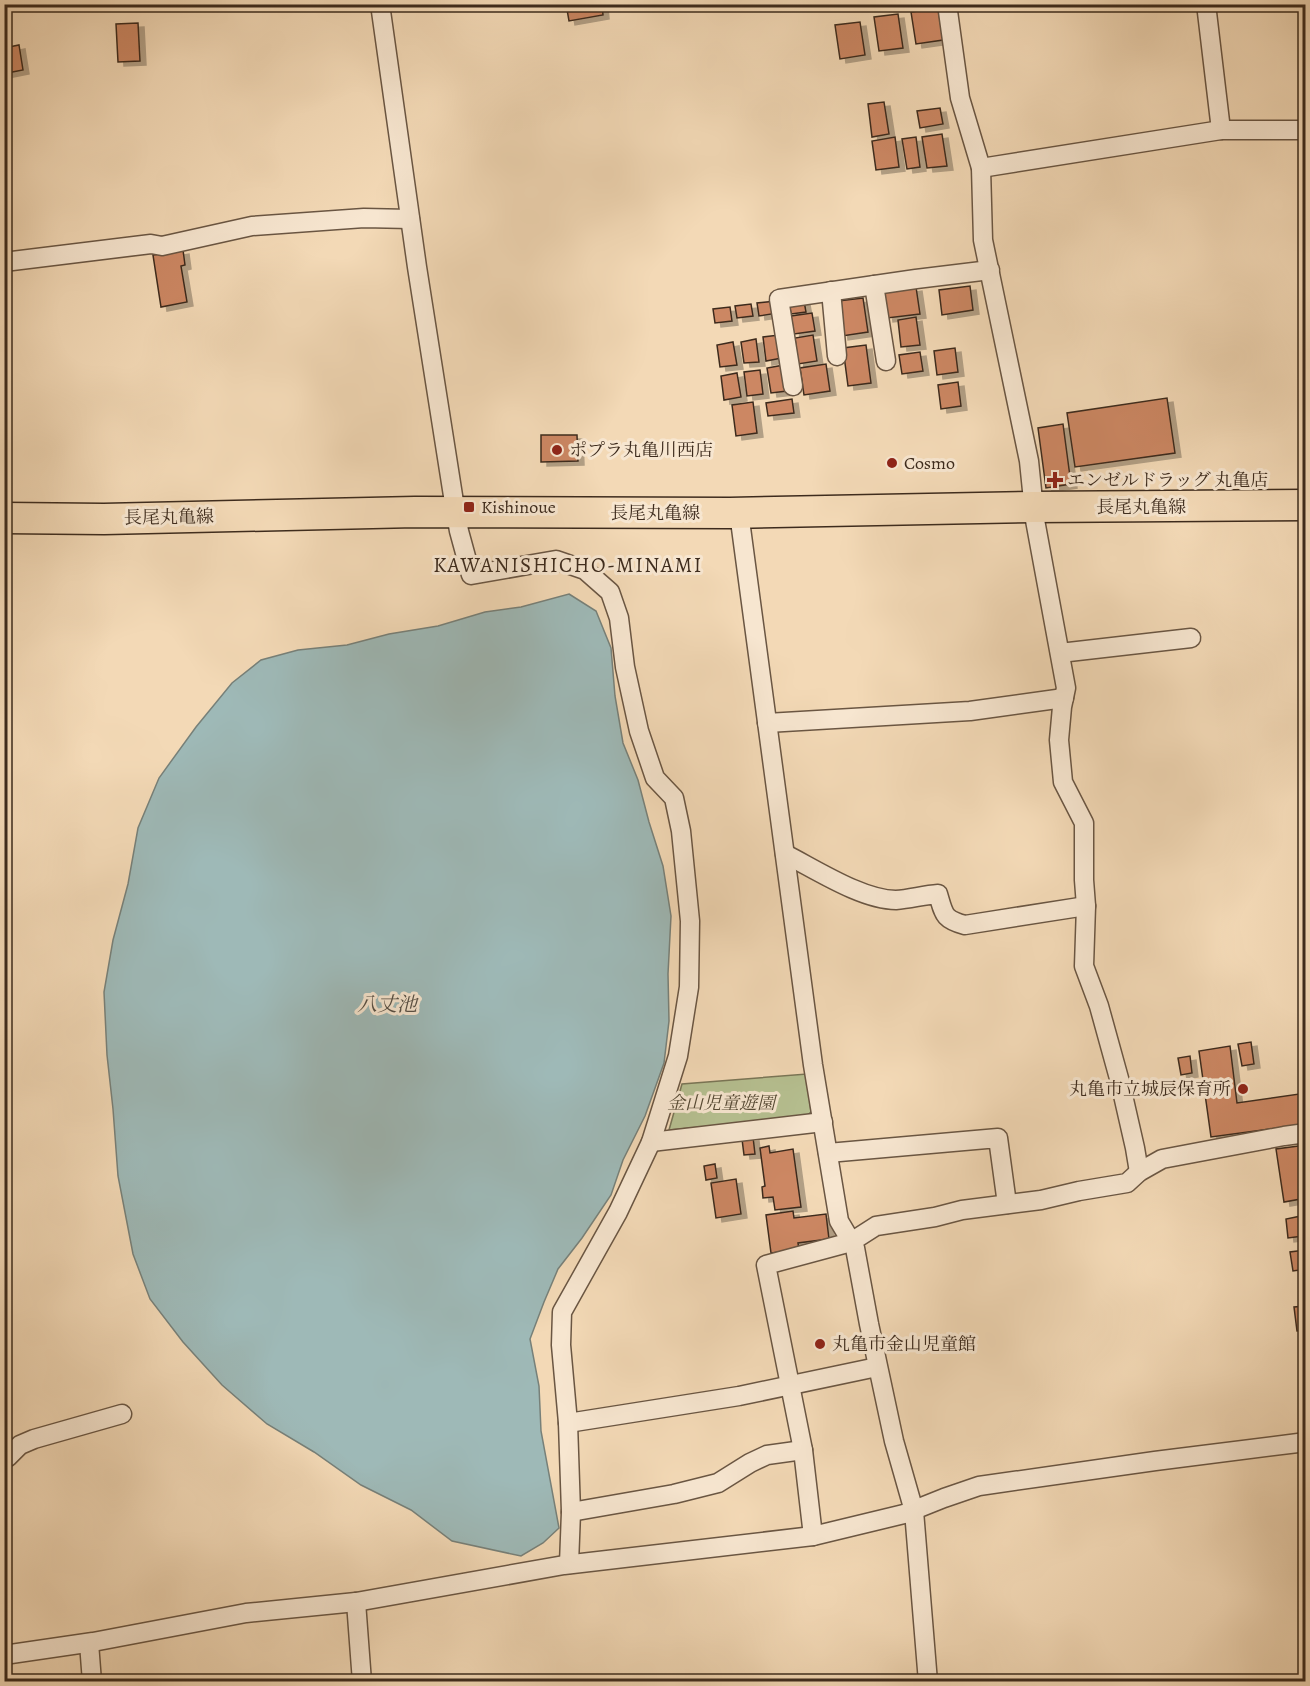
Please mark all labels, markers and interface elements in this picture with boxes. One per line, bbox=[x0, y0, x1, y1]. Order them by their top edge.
place label: ポプラ丸亀川西店 bbox=[569, 438, 713, 462]
marker: ポプラ丸亀川西店 bbox=[550, 443, 564, 457]
place label: Cosmo bbox=[904, 451, 955, 475]
marker: Cosmo bbox=[885, 456, 899, 470]
place label: エンゼルドラッグ 丸亀店 bbox=[1067, 468, 1268, 492]
marker: エンゼルドラッグ 丸亀店 bbox=[1048, 473, 1062, 487]
place label: Kishinoue bbox=[481, 495, 556, 519]
street label: 長尾丸亀線 bbox=[1096, 495, 1186, 519]
marker: Kishinoue bbox=[462, 500, 476, 514]
street label: 長尾丸亀線 bbox=[610, 501, 700, 525]
street label: 長尾丸亀線 bbox=[124, 504, 214, 530]
district label: KAWANISHICHO-MINAMI bbox=[433, 551, 703, 579]
water label: 八丈池 bbox=[357, 991, 419, 1018]
place label: 丸亀市立城辰保育所 bbox=[1069, 1077, 1231, 1101]
marker: 丸亀市立城辰保育所 bbox=[1236, 1082, 1250, 1096]
park label: 金山児童遊園 bbox=[667, 1091, 778, 1115]
place label: 丸亀市金山児童館 bbox=[832, 1332, 976, 1356]
marker: 丸亀市金山児童館 bbox=[813, 1337, 827, 1351]

